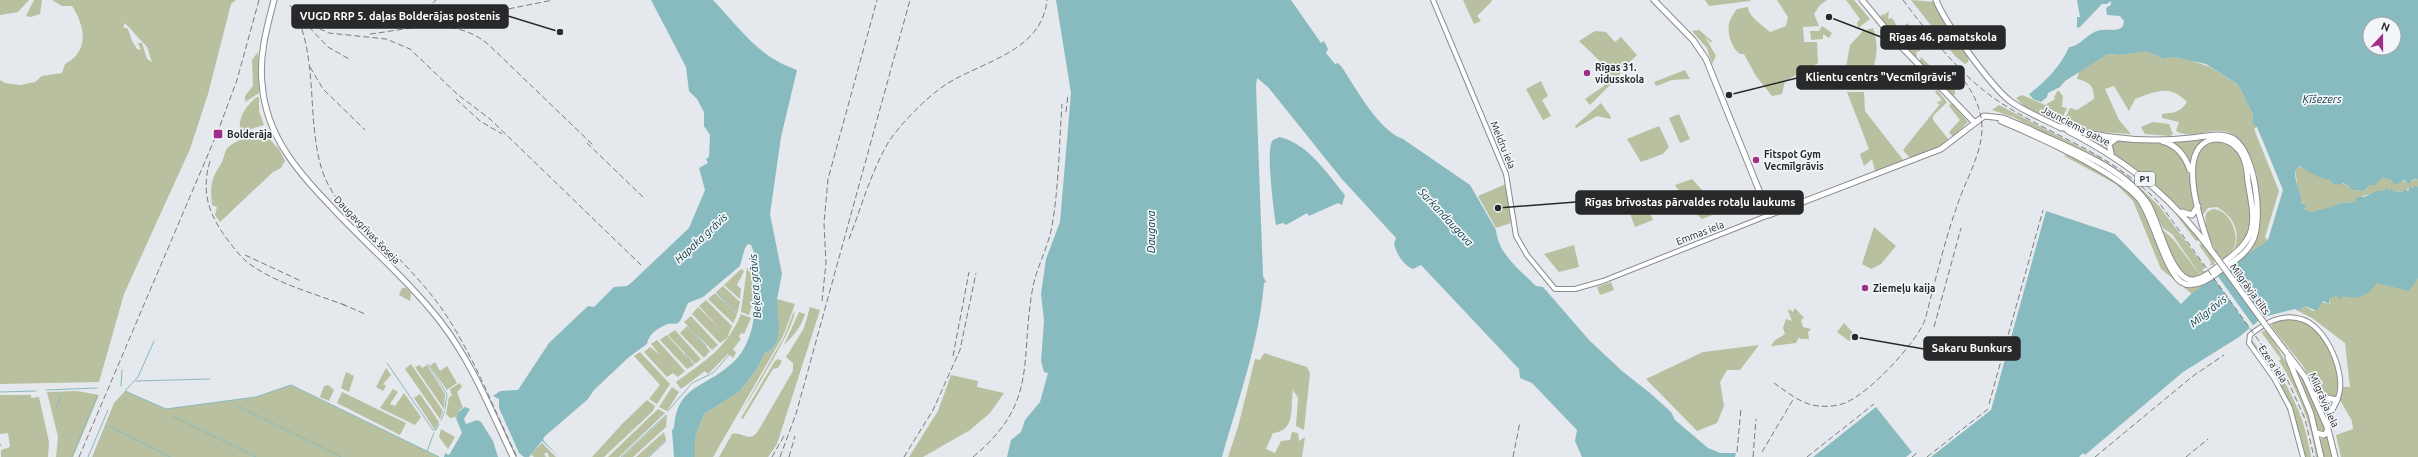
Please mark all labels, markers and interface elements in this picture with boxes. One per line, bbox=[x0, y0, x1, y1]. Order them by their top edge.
callout: VUGD RRP 5. daļas Bolderājas postenis bbox=[292, 5, 508, 28]
text: VUGD RRP 5. daļas Bolderājas postenis bbox=[300, 10, 500, 22]
north arrow bbox=[2362, 16, 2402, 56]
text: N bbox=[2380, 20, 2392, 34]
callout: Rīgas 46. pamatskola bbox=[1881, 26, 2005, 49]
text: Rīgas 46. pamatskola bbox=[1889, 31, 1997, 43]
place label: Rīgas 31. vidusskola bbox=[1595, 62, 1644, 85]
callout: Klientu centrs "Vecmīlgrāvis" bbox=[1797, 66, 1964, 89]
marker: Rīgas 31. vidusskola bbox=[1582, 68, 1592, 78]
text: Klientu centrs "Vecmīlgrāvis" bbox=[1806, 71, 1957, 83]
water label: Ķīšezers bbox=[2302, 93, 2342, 105]
street label: Jaunciema gatve bbox=[2040, 104, 2112, 148]
street label: Meldru iela bbox=[1488, 120, 1518, 170]
marker: Bolderāja bbox=[212, 128, 224, 140]
place label: Bolderāja bbox=[227, 129, 272, 140]
place label: Fitspot Gym Vecmīlgrāvis bbox=[1764, 149, 1824, 172]
marker: Fitspot Gym Vecmīlgrāvis bbox=[1751, 155, 1761, 165]
road number: P1 bbox=[2135, 172, 2155, 186]
water label: Sarkandaugava bbox=[1416, 185, 1476, 248]
callout: Rīgas brīvostas pārvaldes rotaļu laukums bbox=[1576, 191, 1803, 214]
street label: Daugavgrīvas šoseja bbox=[332, 194, 402, 266]
text: Rīgas brīvostas pārvaldes rotaļu laukums bbox=[1585, 196, 1795, 208]
water label: Hapaka grāvis bbox=[672, 210, 730, 265]
water label: Daugava bbox=[1145, 211, 1157, 253]
street label: Emmas iela bbox=[1675, 219, 1725, 247]
water label: Beķera grāvis bbox=[747, 253, 763, 319]
street label: Mīlgrāvja tilts bbox=[2228, 261, 2272, 317]
marker: Ziemeļu kaija bbox=[1860, 283, 1870, 293]
place label: Ziemeļu kaija bbox=[1873, 283, 1935, 294]
water label: Mīlgrāvis bbox=[2187, 292, 2229, 329]
callout: Sakaru Bunkurs bbox=[1924, 337, 2020, 360]
text: Sakaru Bunkurs bbox=[1932, 342, 2012, 354]
street label: Ezera iela bbox=[2257, 343, 2289, 385]
street label: Mīlgrāvja iela bbox=[2307, 371, 2341, 429]

